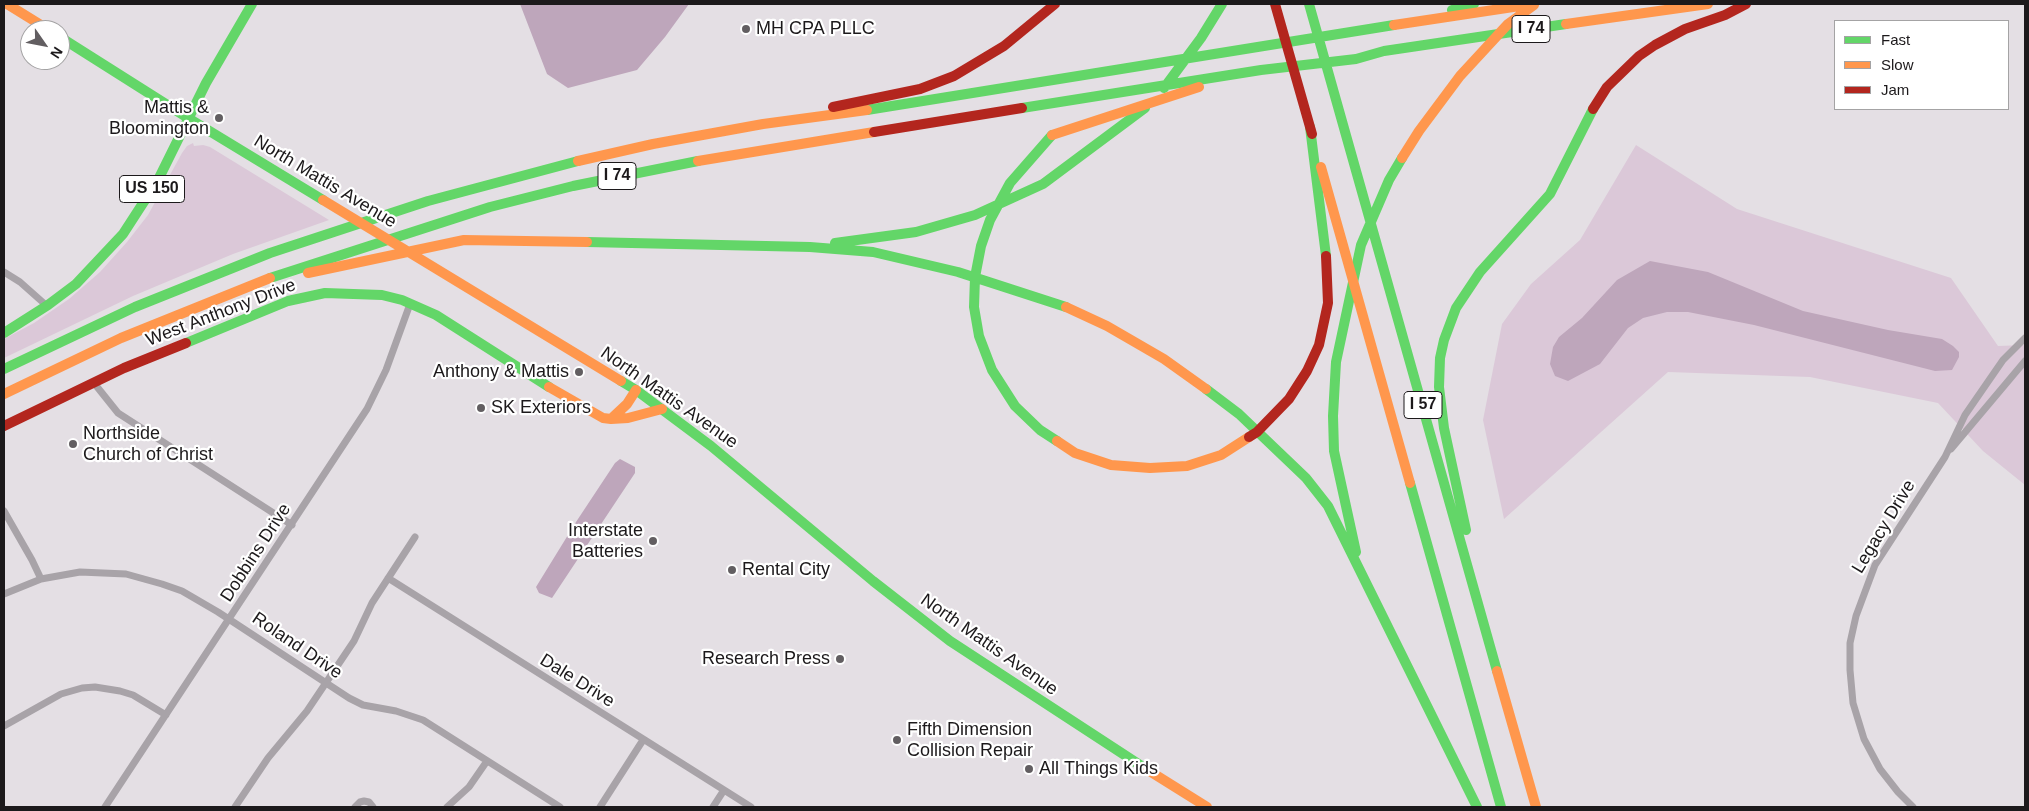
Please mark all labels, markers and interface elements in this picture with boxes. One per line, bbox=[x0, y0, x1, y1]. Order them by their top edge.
road number: I 74 bbox=[1512, 15, 1550, 42]
place label: MH CPA PLLC bbox=[756, 18, 875, 40]
north arrow bbox=[20, 20, 70, 70]
legend bbox=[1834, 20, 2009, 110]
marker: MH CPA PLLC bbox=[740, 23, 752, 35]
text: Fast bbox=[1881, 31, 1910, 48]
text: N bbox=[47, 44, 66, 61]
text: Slow bbox=[1881, 56, 1914, 73]
text: Jam bbox=[1881, 81, 1909, 98]
place label: Mattis & Bloomington bbox=[109, 97, 209, 140]
marker: Mattis & Bloomington bbox=[213, 112, 225, 124]
street label: North Mattis Avenue bbox=[250, 131, 400, 233]
road number: I 74 bbox=[598, 162, 636, 190]
road number: US 150 bbox=[120, 175, 184, 202]
street label: West Anthony Drive bbox=[143, 274, 299, 352]
street label: North Mattis Avenue bbox=[596, 342, 742, 454]
place label: Anthony & Mattis bbox=[433, 361, 569, 383]
marker: Anthony & Mattis bbox=[573, 366, 585, 378]
road number: I 57 bbox=[1404, 392, 1442, 418]
place label: SK Exteriors bbox=[491, 397, 591, 419]
marker: SK Exteriors bbox=[475, 402, 487, 414]
place label: Northside Church of Christ bbox=[83, 423, 213, 466]
marker: Northside Church of Christ bbox=[67, 438, 79, 450]
street label: Legacy Drive bbox=[1848, 476, 1920, 578]
street label: Dobbins Drive bbox=[216, 500, 296, 606]
place label: Interstate Batteries bbox=[568, 520, 643, 562]
marker: Interstate Batteries bbox=[647, 535, 659, 547]
place label: Rental City bbox=[742, 559, 830, 581]
marker: Rental City bbox=[726, 564, 738, 576]
street label: North Mattis Avenue bbox=[916, 589, 1062, 701]
street label: Roland Drive bbox=[248, 608, 346, 684]
place label: Research Press bbox=[702, 648, 830, 670]
street label: Dale Drive bbox=[536, 650, 618, 712]
marker: Research Press bbox=[834, 653, 846, 665]
place label: Fifth Dimension Collision Repair bbox=[907, 719, 1033, 762]
marker: Fifth Dimension Collision Repair bbox=[891, 734, 903, 746]
place label: All Things Kids bbox=[1039, 758, 1158, 780]
marker: All Things Kids bbox=[1023, 763, 1035, 775]

